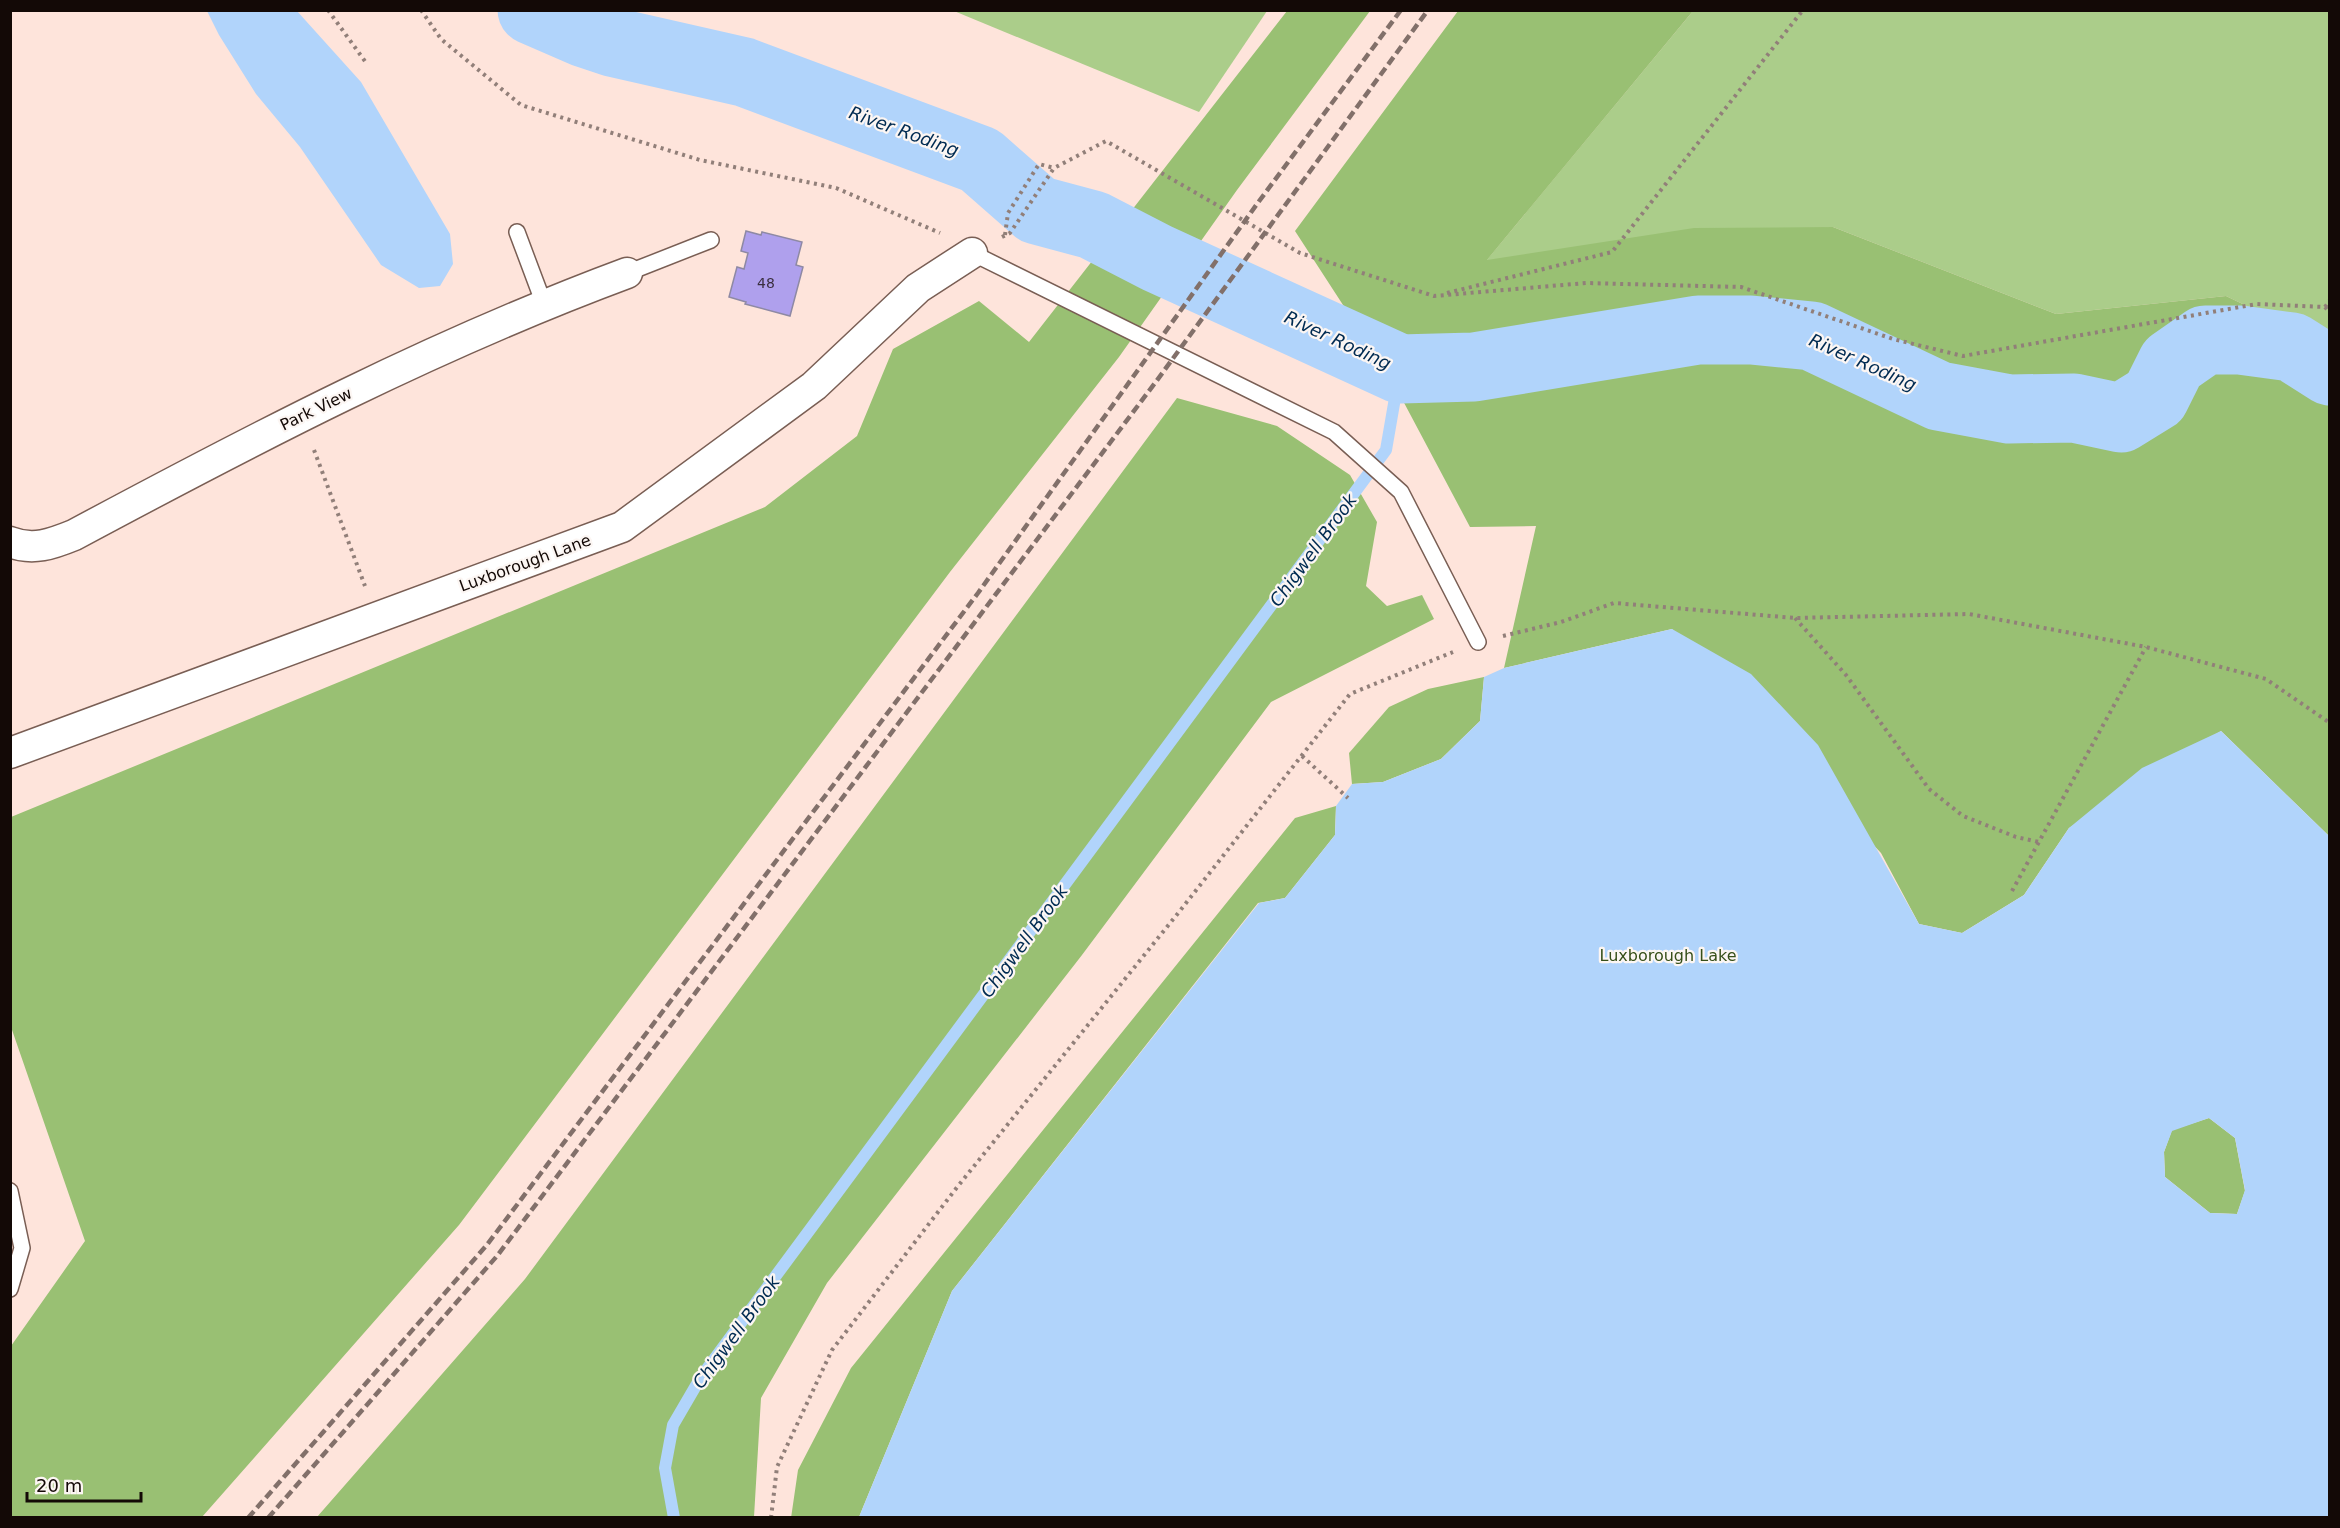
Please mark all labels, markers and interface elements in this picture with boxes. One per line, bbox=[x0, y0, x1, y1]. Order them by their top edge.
water label: River Roding bbox=[846, 101, 962, 161]
house number: 48 bbox=[757, 275, 775, 291]
water label: River Roding bbox=[1281, 306, 1395, 374]
water label: River Roding bbox=[1806, 329, 1920, 395]
street label: Park View bbox=[277, 383, 355, 435]
water label: Chigwell Brook bbox=[1265, 488, 1362, 610]
street label: Luxborough Lane bbox=[457, 530, 593, 596]
water label: Chigwell Brook bbox=[976, 879, 1073, 1001]
park label: Luxborough Lake bbox=[1600, 946, 1736, 965]
water label: Chigwell Brook bbox=[688, 1270, 785, 1392]
scale bar bbox=[27, 1465, 141, 1503]
text: 20 m bbox=[36, 1475, 82, 1496]

